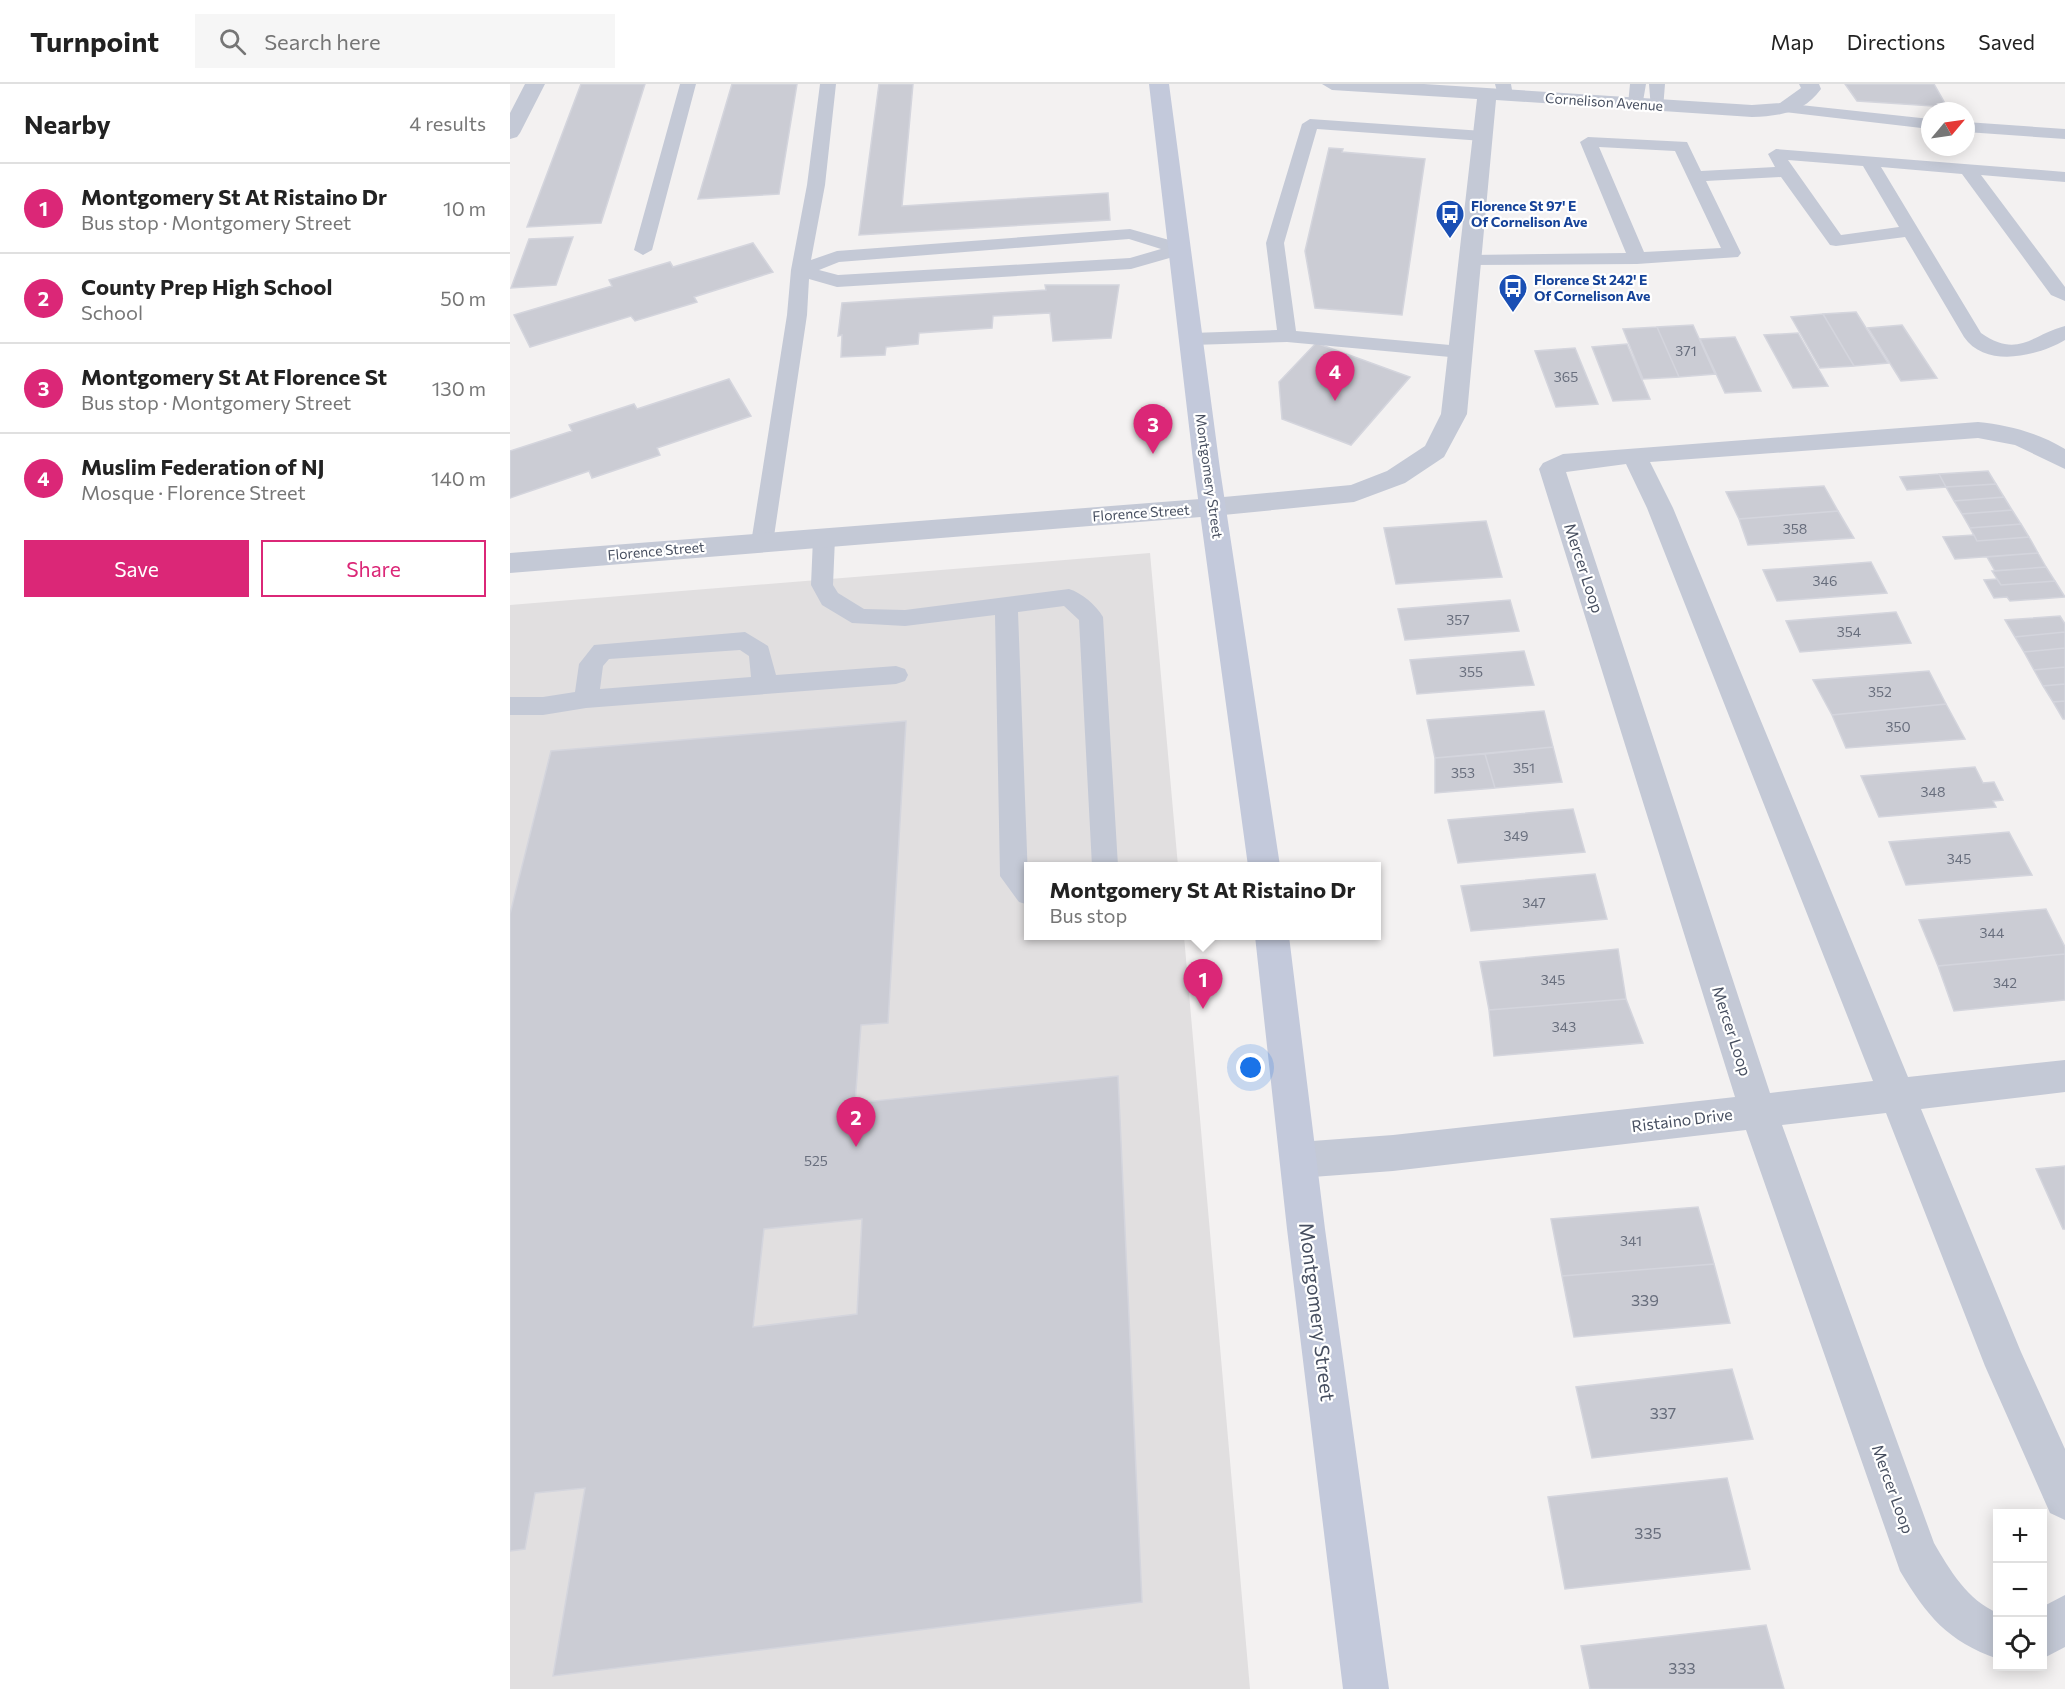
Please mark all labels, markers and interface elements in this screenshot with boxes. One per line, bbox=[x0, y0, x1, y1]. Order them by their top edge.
search box bbox=[195, 14, 615, 68]
text: Turnpoint bbox=[30, 24, 159, 58]
icon: search bbox=[216, 25, 249, 58]
text: Search here bbox=[264, 28, 381, 55]
text: Map bbox=[1771, 29, 1814, 54]
text: Directions bbox=[1847, 29, 1945, 54]
text: Saved bbox=[1978, 29, 2035, 54]
street label: Cornelison Avenue bbox=[1544, 89, 1664, 114]
north arrow bbox=[1921, 102, 1975, 156]
text: Nearby bbox=[24, 108, 111, 139]
text: 4 results bbox=[409, 111, 486, 135]
text: Montgomery St At Ristaino Dr bbox=[81, 183, 387, 210]
text: 1 bbox=[39, 196, 48, 220]
text: 10 m bbox=[443, 196, 486, 220]
place label: Florence St 97' E Of Cornelison Ave bbox=[1471, 197, 1587, 230]
bus stop icon: Florence St 97' E Of Cornelison Ave bbox=[1434, 198, 1466, 240]
text: Bus stop · Montgomery Street bbox=[81, 210, 351, 234]
place label: Florence St 242' E Of Cornelison Ave bbox=[1534, 271, 1650, 304]
bus stop icon: Florence St 242' E Of Cornelison Ave bbox=[1497, 272, 1529, 314]
text: County Prep High School bbox=[81, 273, 332, 300]
text: 2 bbox=[38, 286, 49, 310]
text: 50 m bbox=[440, 286, 486, 310]
text: School bbox=[81, 300, 143, 324]
house number: 371 bbox=[1675, 342, 1697, 359]
pin: 4 bbox=[1316, 352, 1354, 401]
text: Montgomery St At Florence St bbox=[81, 363, 387, 390]
house number: 365 bbox=[1554, 368, 1578, 385]
text: 3 bbox=[38, 376, 49, 400]
text: 130 m bbox=[432, 376, 486, 400]
text: Bus stop · Montgomery Street bbox=[81, 390, 351, 414]
pin: 3 bbox=[1134, 404, 1172, 454]
street label: Montgomery Street bbox=[1192, 412, 1227, 540]
text: Muslim Federation of NJ bbox=[81, 453, 325, 480]
text: 4 bbox=[37, 466, 50, 490]
text: 140 m bbox=[431, 466, 486, 490]
text: Mosque · Florence Street bbox=[81, 480, 306, 504]
street label: Florence Street bbox=[1092, 501, 1190, 524]
street label: Mercer Loop bbox=[1561, 520, 1608, 615]
house number: 358 bbox=[1783, 520, 1807, 537]
street label: Florence Street bbox=[607, 538, 705, 563]
button: Save bbox=[24, 540, 249, 597]
button: Share bbox=[261, 540, 486, 597]
house number: 346 bbox=[1813, 572, 1837, 589]
house number: 357 bbox=[1446, 611, 1470, 628]
house number: 354 bbox=[1837, 623, 1862, 640]
house number: 355 bbox=[1459, 663, 1483, 680]
house number: 352 bbox=[1868, 683, 1892, 700]
house number: 350 bbox=[1885, 718, 1911, 735]
house number: 351 bbox=[1513, 759, 1535, 776]
house number: 353 bbox=[1451, 764, 1475, 781]
house number: 348 bbox=[1921, 783, 1945, 800]
house number: 349 bbox=[1504, 827, 1528, 844]
house number: 345 bbox=[1947, 850, 1971, 867]
popup bbox=[1024, 862, 1381, 940]
text: Montgomery St At Ristaino Dr bbox=[1049, 876, 1356, 903]
house number: 347 bbox=[1522, 894, 1546, 911]
text: Bus stop bbox=[1049, 903, 1127, 927]
house number: 344 bbox=[1980, 924, 2005, 941]
pin: 1 bbox=[1184, 960, 1222, 1009]
house number: 345 bbox=[1541, 971, 1565, 988]
house number: 342 bbox=[1993, 974, 2017, 991]
street label: Mercer Loop bbox=[1709, 983, 1756, 1078]
house number: 343 bbox=[1552, 1018, 1576, 1035]
your location bbox=[1236, 1053, 1265, 1082]
pin: 2 bbox=[836, 1098, 876, 1147]
street label: Ristaino Drive bbox=[1630, 1104, 1733, 1135]
house number: 525 bbox=[804, 1152, 828, 1169]
street label: Montgomery Street bbox=[1295, 1221, 1341, 1403]
house number: 341 bbox=[1620, 1232, 1642, 1249]
house number: 339 bbox=[1631, 1290, 1659, 1309]
house number: 337 bbox=[1650, 1403, 1676, 1422]
street label: Mercer Loop bbox=[1869, 1442, 1918, 1536]
map controls bbox=[1993, 1509, 2047, 1671]
button: + bbox=[1993, 1509, 2047, 1563]
house number: 335 bbox=[1634, 1523, 1662, 1542]
button: − bbox=[1993, 1563, 2047, 1617]
button: locate bbox=[1993, 1617, 2047, 1671]
house number: 333 bbox=[1668, 1658, 1696, 1677]

